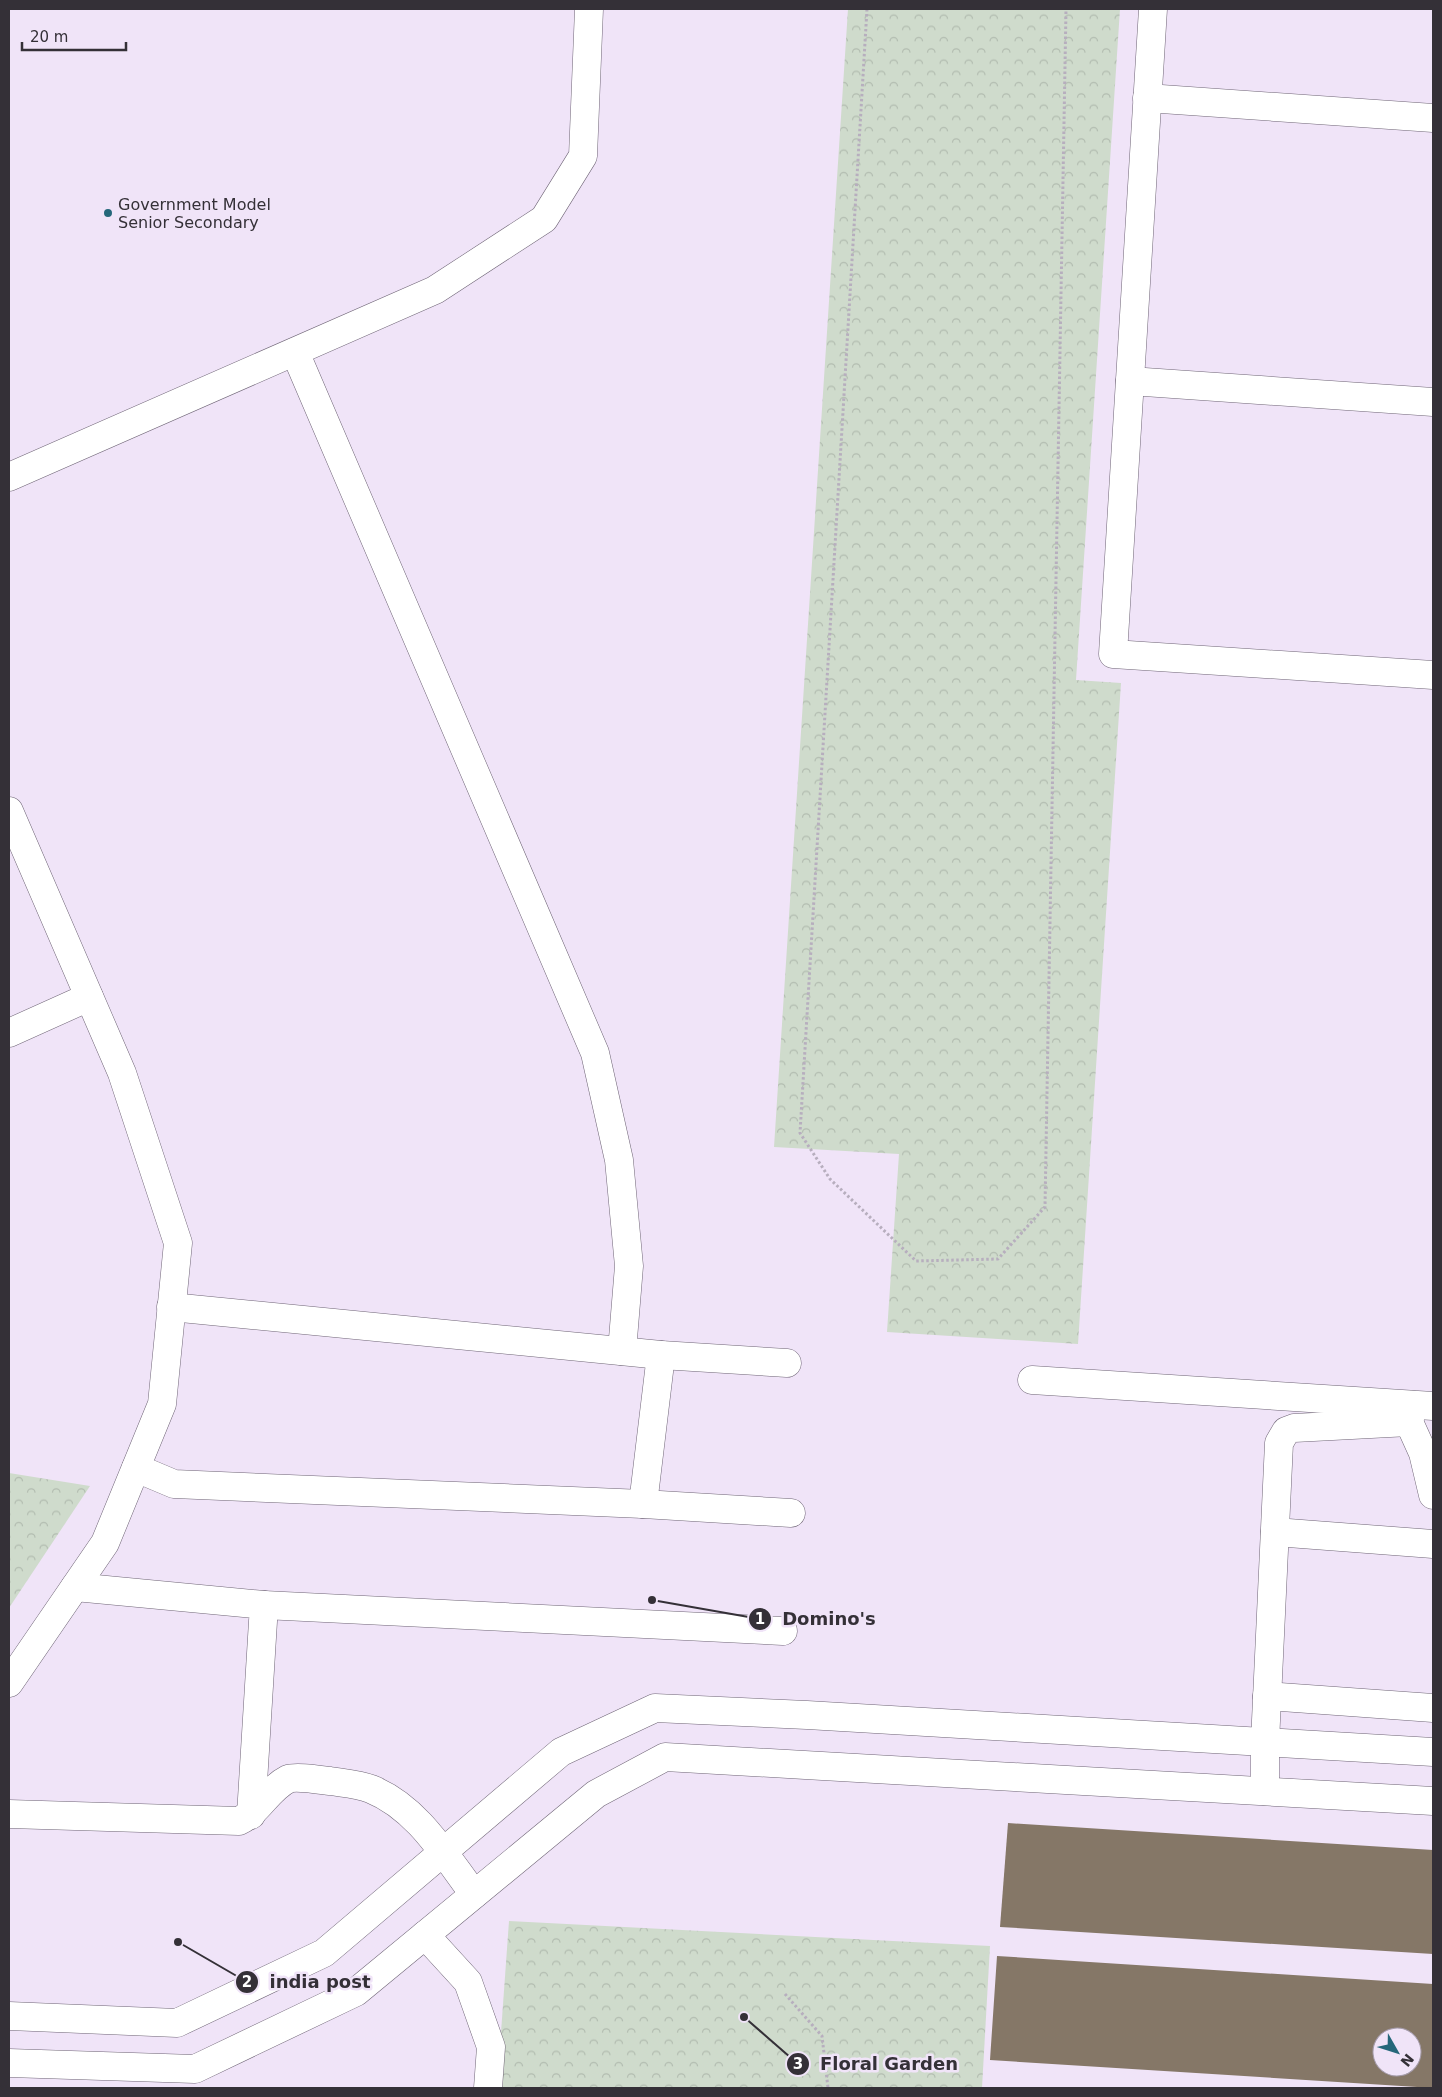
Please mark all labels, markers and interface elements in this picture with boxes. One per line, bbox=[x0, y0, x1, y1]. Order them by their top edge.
scale bar bbox=[22, 20, 126, 52]
text: 20 m bbox=[30, 28, 68, 46]
place label: Government Model Senior Secondary bbox=[118, 195, 271, 232]
marker: Government Model Senior Secondary bbox=[102, 207, 114, 219]
callout: Domino's bbox=[747, 1602, 886, 1635]
text: Domino's bbox=[782, 1608, 876, 1629]
text: 1 bbox=[755, 1610, 765, 1628]
callout: india post bbox=[234, 1966, 380, 1999]
text: india post bbox=[269, 1971, 371, 1992]
text: 2 bbox=[242, 1973, 252, 1991]
north arrow bbox=[1372, 2027, 1422, 2077]
callout: Floral Garden bbox=[785, 2047, 968, 2080]
text: N bbox=[1397, 2051, 1417, 2070]
text: Floral Garden bbox=[820, 2053, 958, 2074]
text: 3 bbox=[793, 2055, 803, 2073]

